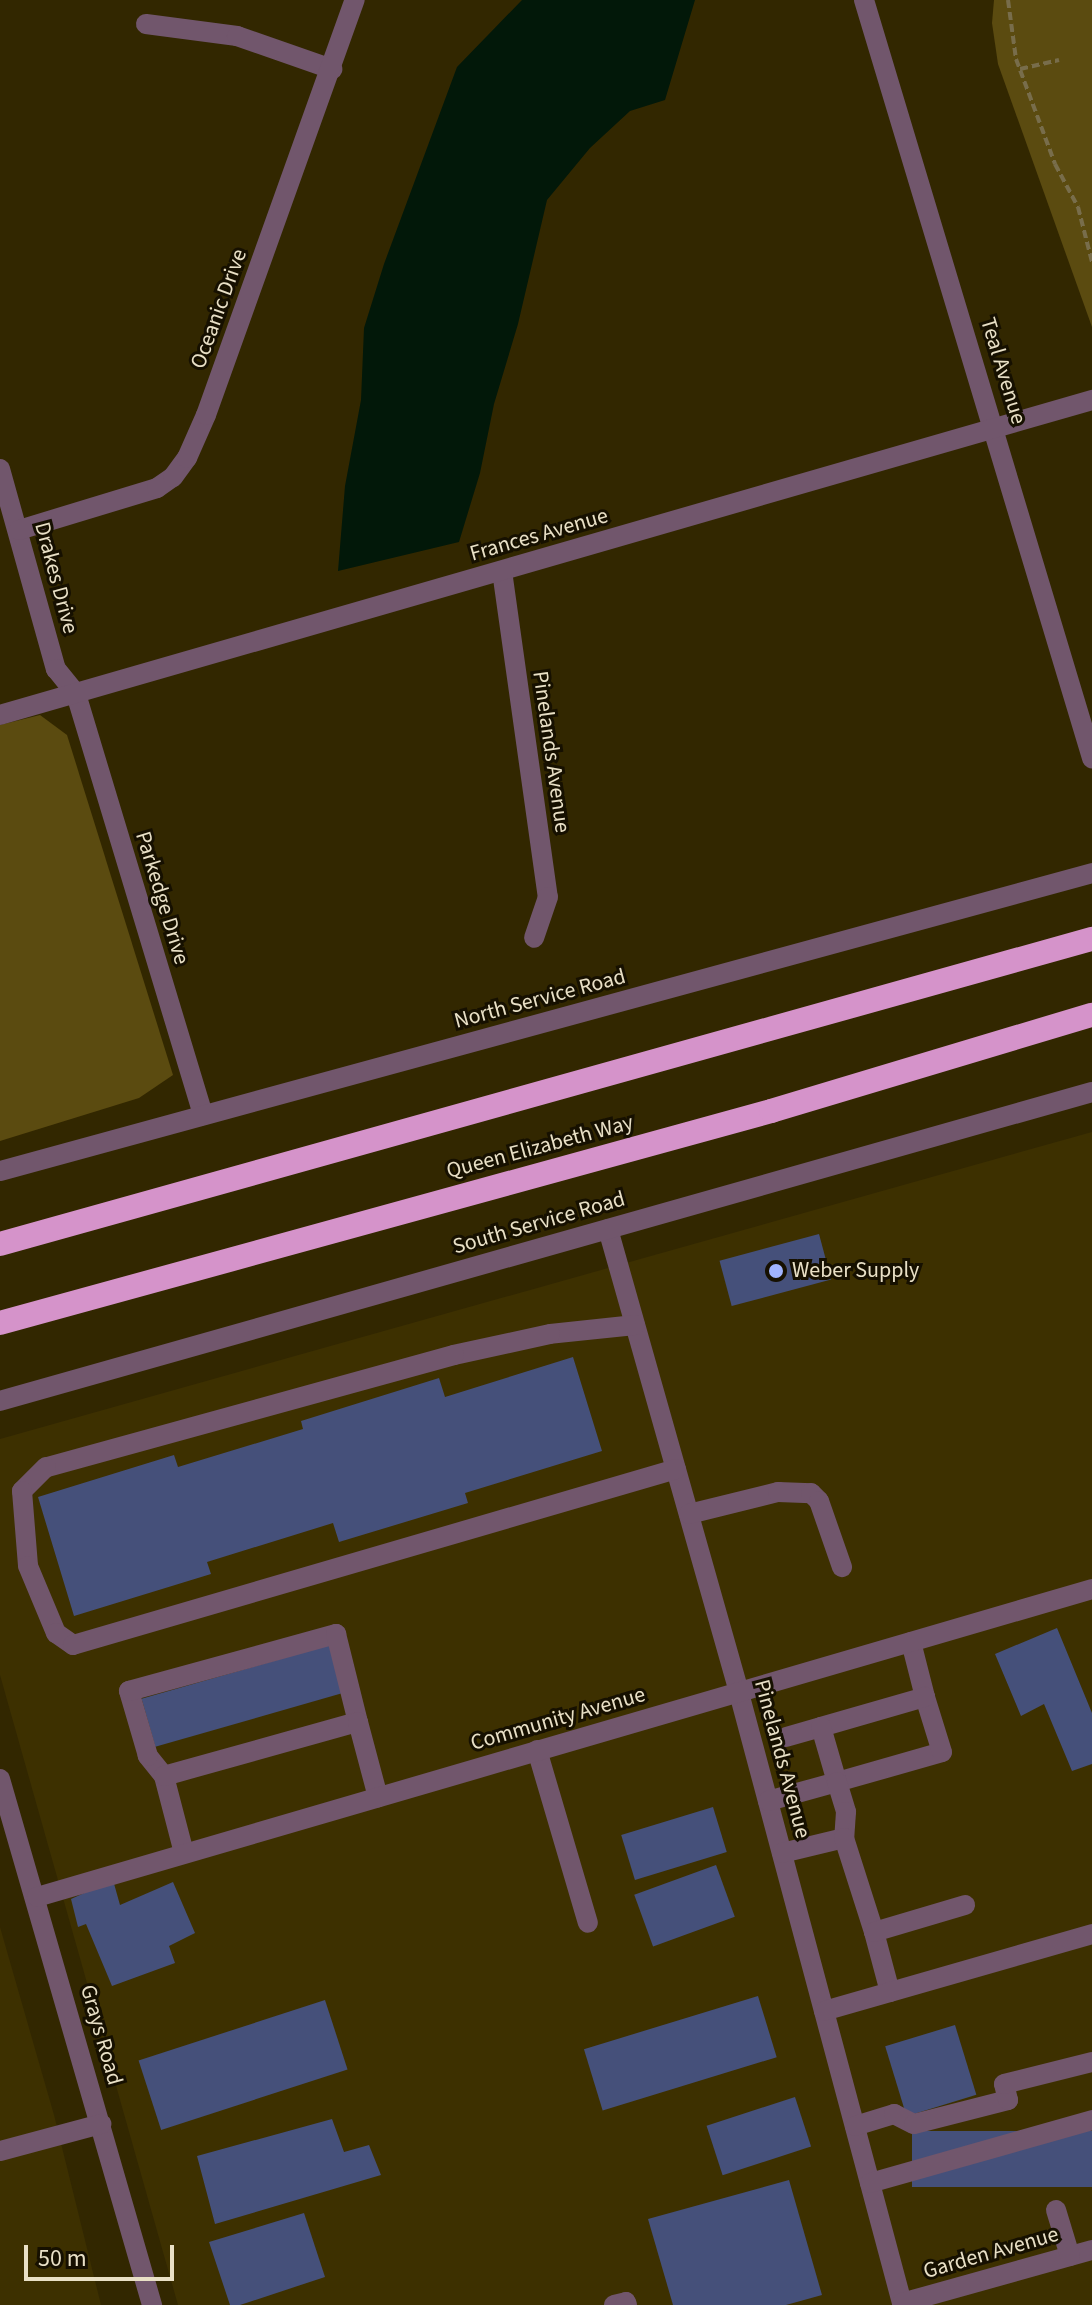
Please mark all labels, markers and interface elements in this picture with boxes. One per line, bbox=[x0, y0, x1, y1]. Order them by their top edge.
street label: Oceanic Drive bbox=[185, 246, 253, 372]
street label: Teal Avenue bbox=[974, 315, 1032, 427]
street label: Frances Avenue bbox=[467, 503, 611, 567]
street label: Drakes Drive bbox=[28, 519, 84, 637]
street label: Pinelands Avenue bbox=[527, 669, 575, 835]
street label: Parkedge Drive bbox=[129, 828, 195, 968]
street label: North Service Road bbox=[451, 963, 629, 1035]
street label: Queen Elizabeth Way bbox=[444, 1109, 636, 1185]
street label: South Service Road bbox=[450, 1186, 628, 1260]
place label: Weber Supply bbox=[792, 1258, 919, 1284]
marker: Weber Supply bbox=[767, 1262, 785, 1280]
street label: Pinelands Avenue bbox=[748, 1677, 816, 1841]
street label: Community Avenue bbox=[468, 1681, 648, 1757]
street label: Grays Road bbox=[74, 1982, 128, 2088]
street label: Garden Avenue bbox=[920, 2221, 1062, 2285]
scale bar bbox=[28, 2229, 178, 2279]
text: 50 m bbox=[38, 2241, 87, 2276]

